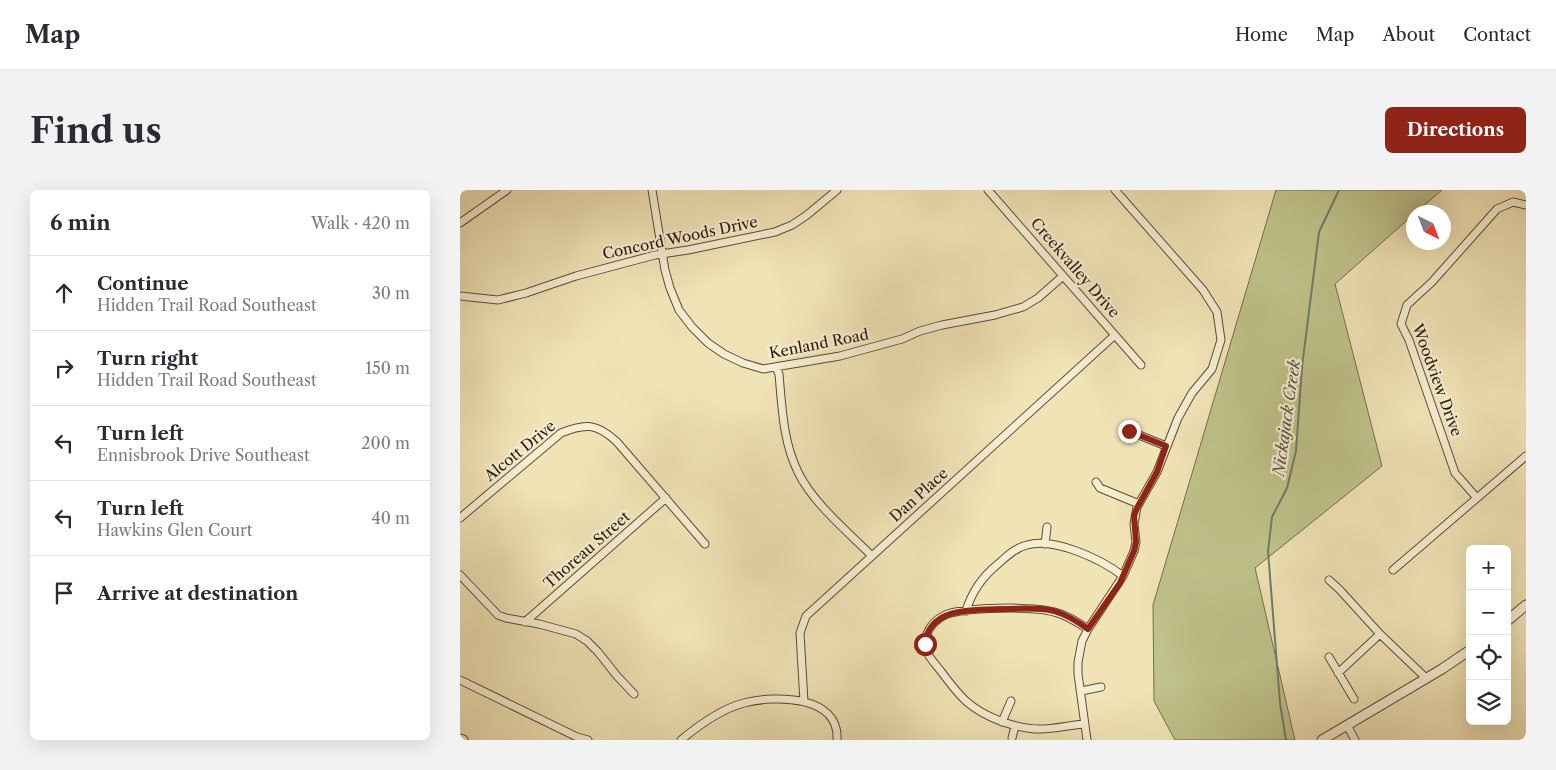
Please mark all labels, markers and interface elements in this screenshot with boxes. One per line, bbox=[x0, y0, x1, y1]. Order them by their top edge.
text: Map bbox=[25, 20, 80, 49]
text: Home bbox=[1235, 24, 1288, 46]
text: Map bbox=[1316, 24, 1354, 46]
text: About bbox=[1382, 24, 1435, 46]
text: Contact bbox=[1463, 24, 1531, 46]
button: Directions bbox=[1385, 107, 1526, 153]
text: Find us bbox=[30, 109, 162, 152]
north arrow bbox=[1406, 205, 1451, 250]
text: 6 min bbox=[50, 210, 111, 235]
street label: Concord Woods Drive bbox=[601, 212, 759, 263]
text: Walk · 420 m bbox=[311, 213, 410, 233]
street label: Creekvalley Drive bbox=[1027, 214, 1124, 322]
text: Continue bbox=[97, 272, 189, 295]
icon: ahead bbox=[50, 279, 78, 307]
text: 30 m bbox=[372, 283, 410, 303]
text: Hidden Trail Road Southeast bbox=[97, 295, 317, 315]
street label: Woodview Drive bbox=[1408, 320, 1467, 439]
street label: Kenland Road bbox=[767, 325, 870, 362]
text: Turn right bbox=[97, 347, 198, 370]
icon: right bbox=[50, 354, 78, 382]
text: 150 m bbox=[365, 358, 410, 378]
water label: Nickajack Creek bbox=[1268, 358, 1304, 480]
text: Hidden Trail Road Southeast bbox=[97, 370, 317, 390]
street label: Alcott Drive bbox=[479, 416, 559, 486]
route end bbox=[1118, 420, 1141, 443]
text: Turn left bbox=[97, 422, 184, 445]
icon: left bbox=[50, 429, 78, 457]
text: 200 m bbox=[361, 433, 410, 453]
text: Ennisbrook Drive Southeast bbox=[97, 445, 310, 465]
street label: Dan Place bbox=[886, 463, 952, 526]
text: Turn left bbox=[97, 497, 184, 520]
icon: left bbox=[50, 504, 78, 532]
street label: Thoreau Street bbox=[540, 507, 634, 592]
text: 40 m bbox=[371, 508, 410, 528]
text: Hawkins Glen Court bbox=[97, 520, 252, 540]
map controls bbox=[1466, 545, 1511, 725]
button: + bbox=[1466, 545, 1511, 590]
icon: arrive bbox=[50, 579, 78, 607]
text: Arrive at destination bbox=[97, 582, 298, 605]
button: − bbox=[1466, 590, 1511, 635]
route start bbox=[914, 633, 937, 656]
button: locate bbox=[1466, 635, 1511, 680]
button: layers bbox=[1466, 680, 1511, 725]

